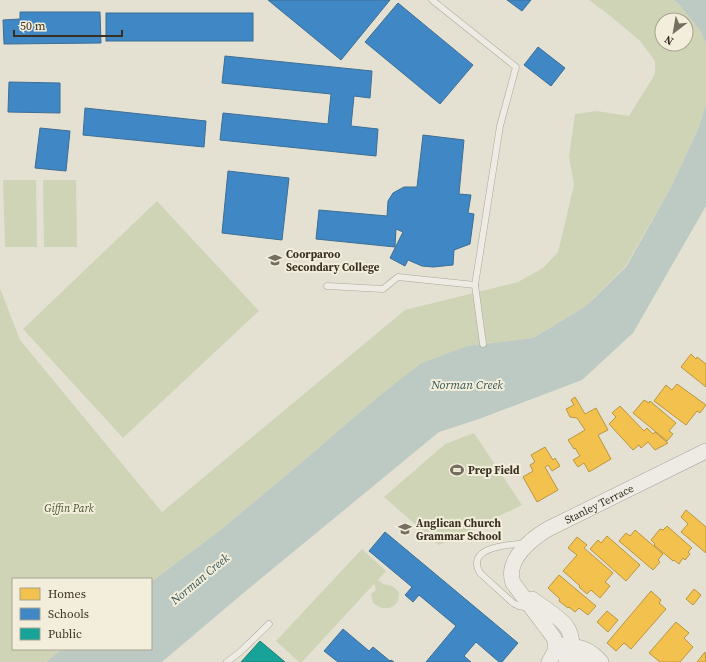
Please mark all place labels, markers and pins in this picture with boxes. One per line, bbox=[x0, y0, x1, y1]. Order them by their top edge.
place label: Coorparoo Secondary College bbox=[286, 247, 380, 275]
school or university icon: Coorparoo Secondary College bbox=[267, 252, 283, 268]
sports icon: Prep Field bbox=[449, 462, 465, 478]
place label: Prep Field bbox=[468, 463, 520, 478]
place label: Anglican Church Grammar School bbox=[416, 516, 502, 544]
school or university icon: Anglican Church Grammar School bbox=[397, 521, 413, 537]

